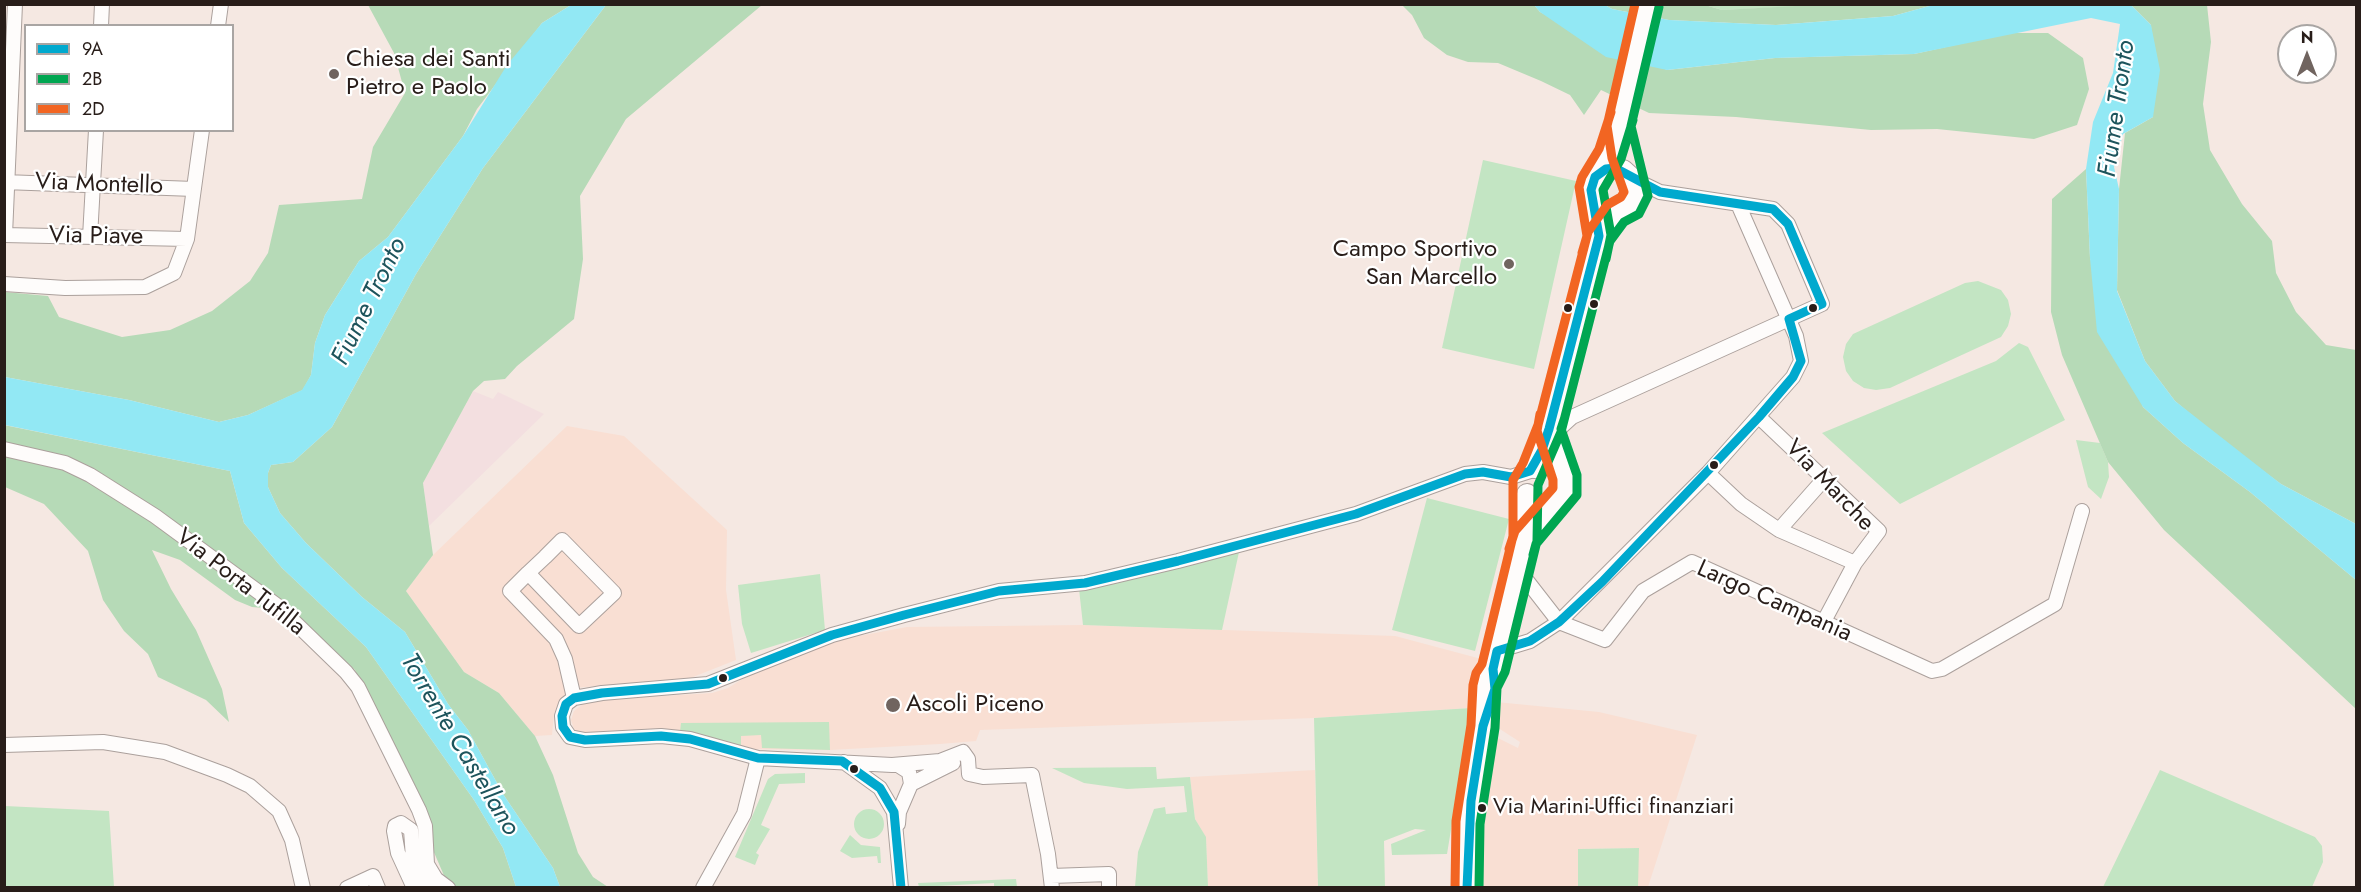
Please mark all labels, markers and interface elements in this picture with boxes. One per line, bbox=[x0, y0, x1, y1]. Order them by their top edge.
legend bbox=[24, 24, 234, 132]
north arrow bbox=[2277, 24, 2337, 84]
text: N bbox=[2301, 26, 2313, 49]
text: 9A bbox=[82, 36, 103, 62]
water label: Fiume Tronto bbox=[2093, 39, 2143, 179]
place label: Chiesa dei Santi Pietro e Paolo bbox=[346, 46, 511, 102]
text: 2B bbox=[82, 66, 102, 92]
marker: Chiesa dei Santi Pietro e Paolo bbox=[327, 67, 341, 81]
text: 2D bbox=[82, 96, 104, 122]
street label: Via Montello bbox=[34, 168, 164, 202]
street label: Via Piave bbox=[49, 222, 143, 252]
water label: Fiume Tronto bbox=[326, 233, 414, 371]
place label: Campo Sportivo San Marcello bbox=[1333, 236, 1497, 292]
marker: Campo Sportivo San Marcello bbox=[1502, 257, 1516, 271]
unlabelled marker bbox=[1588, 298, 1600, 310]
unlabelled marker bbox=[1562, 302, 1574, 314]
unlabelled marker bbox=[1807, 302, 1819, 314]
street label: Via Marche bbox=[1778, 434, 1880, 538]
unlabelled marker bbox=[1708, 459, 1720, 471]
street label: Via Porta Tufilla bbox=[169, 523, 311, 643]
street label: Largo Campania bbox=[1692, 555, 1856, 649]
water label: Torrente Castellano bbox=[392, 648, 526, 842]
unlabelled marker bbox=[717, 672, 729, 684]
place label: Ascoli Piceno bbox=[906, 691, 1044, 719]
marker: Ascoli Piceno bbox=[884, 696, 902, 714]
unlabelled marker bbox=[848, 763, 860, 775]
place label: Via Marini-Uffici finanziari bbox=[1493, 795, 1734, 821]
marker: Via Marini-Uffici finanziari bbox=[1476, 802, 1488, 814]

